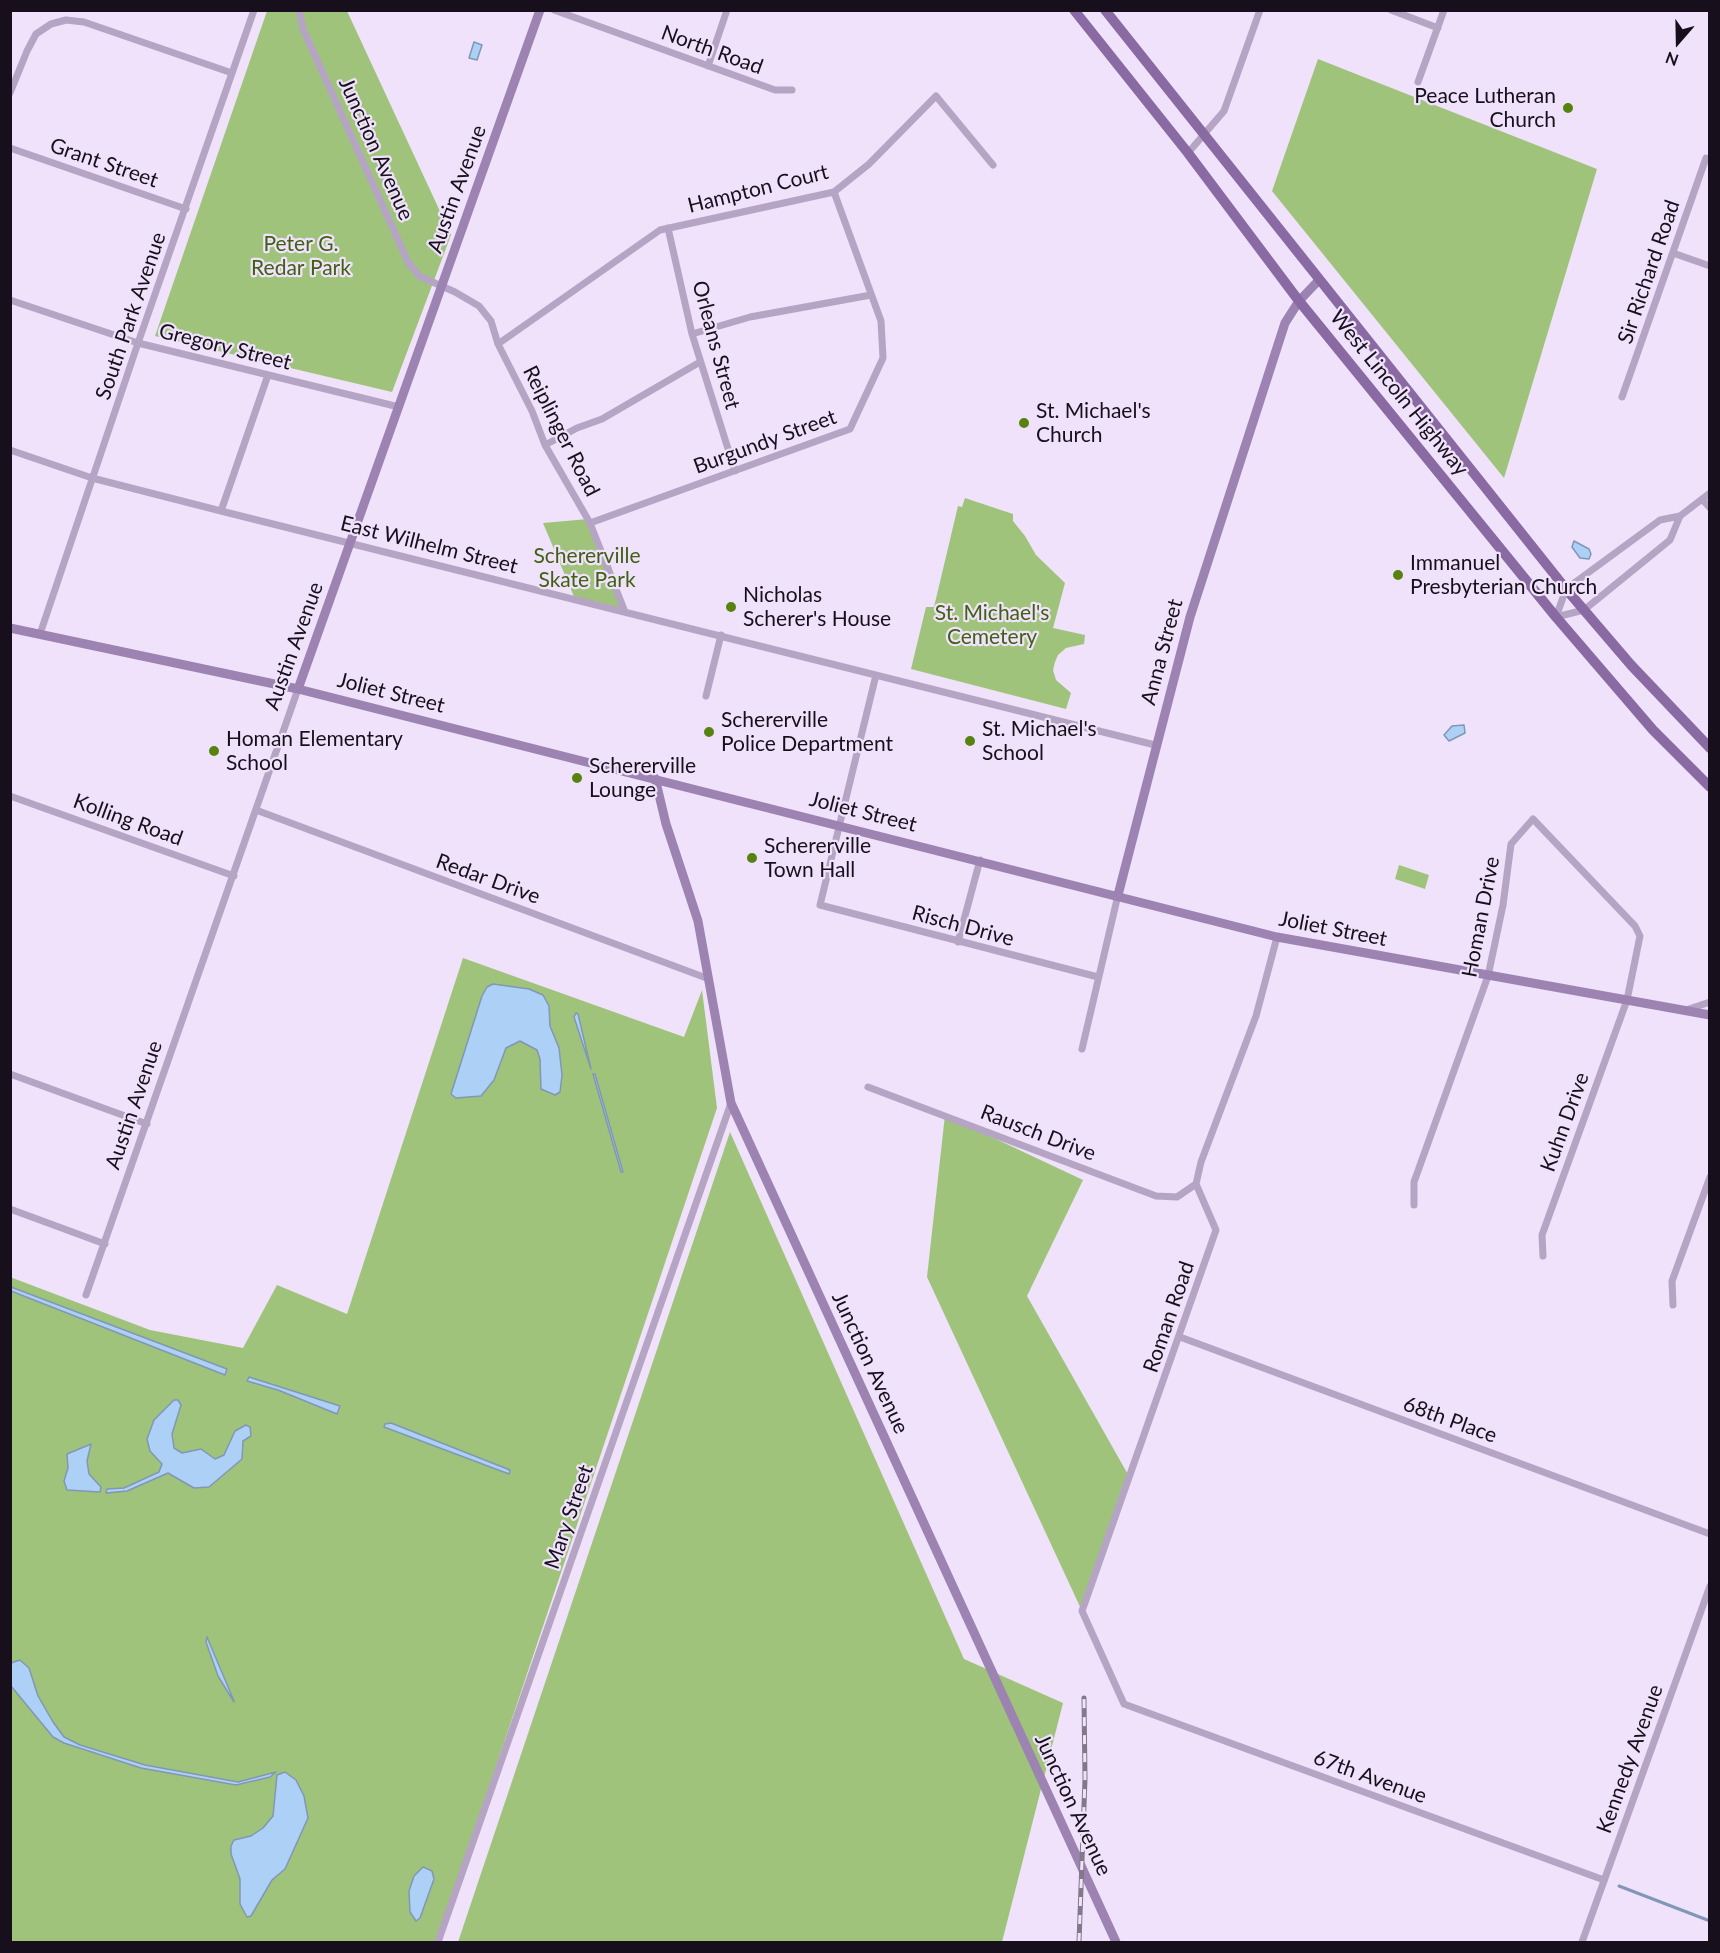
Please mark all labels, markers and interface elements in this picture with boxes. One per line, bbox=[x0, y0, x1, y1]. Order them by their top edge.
north arrow bbox=[1648, 12, 1708, 72]
street label: North Road bbox=[658, 20, 766, 80]
text: N bbox=[1663, 48, 1681, 70]
street label: Junction Avenue bbox=[333, 74, 419, 224]
place label: Peace Lutheran Church bbox=[1414, 83, 1556, 133]
marker: Peace Lutheran Church bbox=[1561, 101, 1575, 115]
street label: Austin Avenue bbox=[422, 122, 492, 256]
street label: Grant Street bbox=[47, 133, 161, 193]
street label: Hampton Court bbox=[685, 159, 831, 219]
street label: Sir Richard Road bbox=[1613, 197, 1685, 347]
street label: South Park Avenue bbox=[91, 229, 171, 403]
park label: Peter G. Redar Park bbox=[251, 231, 351, 281]
street label: Orleans Street bbox=[687, 278, 745, 412]
street label: West Lincoln Highway bbox=[1324, 305, 1474, 481]
street label: Gregory Street bbox=[156, 318, 294, 376]
street label: Reiplinger Road bbox=[517, 361, 605, 501]
place label: St. Michael's Church bbox=[1036, 398, 1151, 448]
street label: Burgundy Street bbox=[690, 404, 840, 480]
marker: St. Michael's Church bbox=[1017, 416, 1031, 430]
street label: East Wilhelm Street bbox=[338, 511, 520, 579]
park label: Schererville Skate Park bbox=[534, 543, 640, 593]
place label: Immanuel Presbyterian Church bbox=[1410, 550, 1597, 600]
marker: Immanuel Presbyterian Church bbox=[1391, 568, 1405, 582]
street label: Austin Avenue bbox=[259, 579, 329, 713]
place label: Nicholas Scherer's House bbox=[743, 582, 891, 632]
street label: Anna Street bbox=[1136, 596, 1188, 708]
marker: Nicholas Scherer's House bbox=[724, 600, 738, 614]
park label: St. Michael's Cemetery bbox=[935, 600, 1049, 650]
street label: Joliet Street bbox=[335, 668, 447, 718]
place label: Schererville Police Department bbox=[721, 707, 893, 757]
place label: St. Michael's School bbox=[982, 716, 1097, 766]
marker: Schererville Police Department bbox=[702, 725, 716, 739]
place label: Homan Elementary School bbox=[226, 726, 403, 776]
marker: St. Michael's School bbox=[963, 734, 977, 748]
marker: Homan Elementary School bbox=[207, 744, 221, 758]
place label: Schererville Lounge bbox=[589, 753, 696, 803]
marker: Schererville Lounge bbox=[570, 771, 584, 785]
street label: Joliet Street bbox=[807, 787, 919, 837]
street label: Kolling Road bbox=[70, 789, 186, 851]
place label: Schererville Town Hall bbox=[764, 833, 871, 883]
street label: Redar Drive bbox=[433, 849, 543, 909]
marker: Schererville Town Hall bbox=[745, 851, 759, 865]
street label: Homan Drive bbox=[1457, 854, 1505, 980]
street label: Risch Drive bbox=[909, 900, 1017, 952]
street label: Joliet Street bbox=[1277, 906, 1389, 952]
street label: Austin Avenue bbox=[100, 1037, 168, 1173]
street label: Kuhn Drive bbox=[1535, 1069, 1595, 1175]
street label: Rausch Drive bbox=[977, 1099, 1099, 1167]
street label: Roman Road bbox=[1138, 1258, 1200, 1376]
street label: Junction Avenue bbox=[826, 1288, 914, 1438]
street label: 68th Place bbox=[1400, 1391, 1500, 1449]
street label: Mary Street bbox=[539, 1461, 599, 1573]
street label: Kennedy Avenue bbox=[1591, 1681, 1669, 1837]
street label: Junction Avenue bbox=[1029, 1730, 1117, 1880]
street label: 67th Avenue bbox=[1310, 1745, 1430, 1809]

